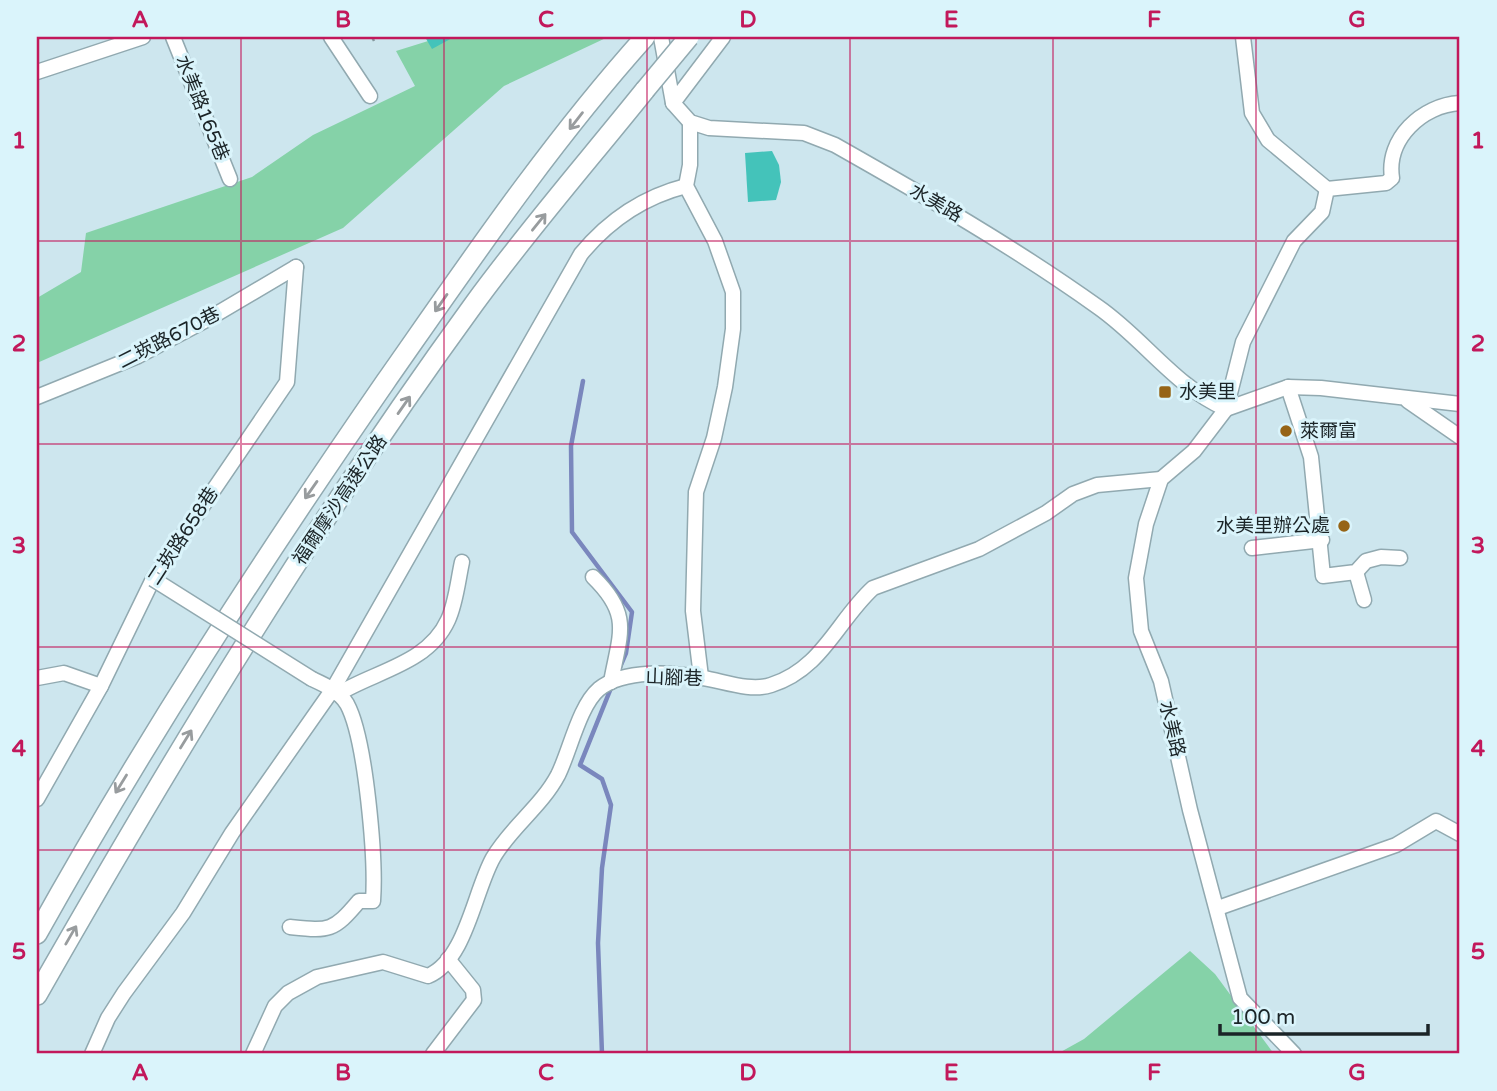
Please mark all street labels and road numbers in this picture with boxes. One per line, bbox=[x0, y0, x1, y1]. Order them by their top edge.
street label: 水美路165巷 bbox=[171, 52, 233, 164]
street label: 水美路 bbox=[906, 179, 966, 227]
street label: 二崁路670巷 bbox=[114, 303, 224, 373]
street label: 福爾摩沙高速公路 bbox=[288, 431, 392, 569]
street label: 二崁路658巷 bbox=[143, 483, 223, 589]
street label: 山腳巷 bbox=[645, 666, 703, 690]
street label: 水美路 bbox=[1155, 699, 1189, 759]

